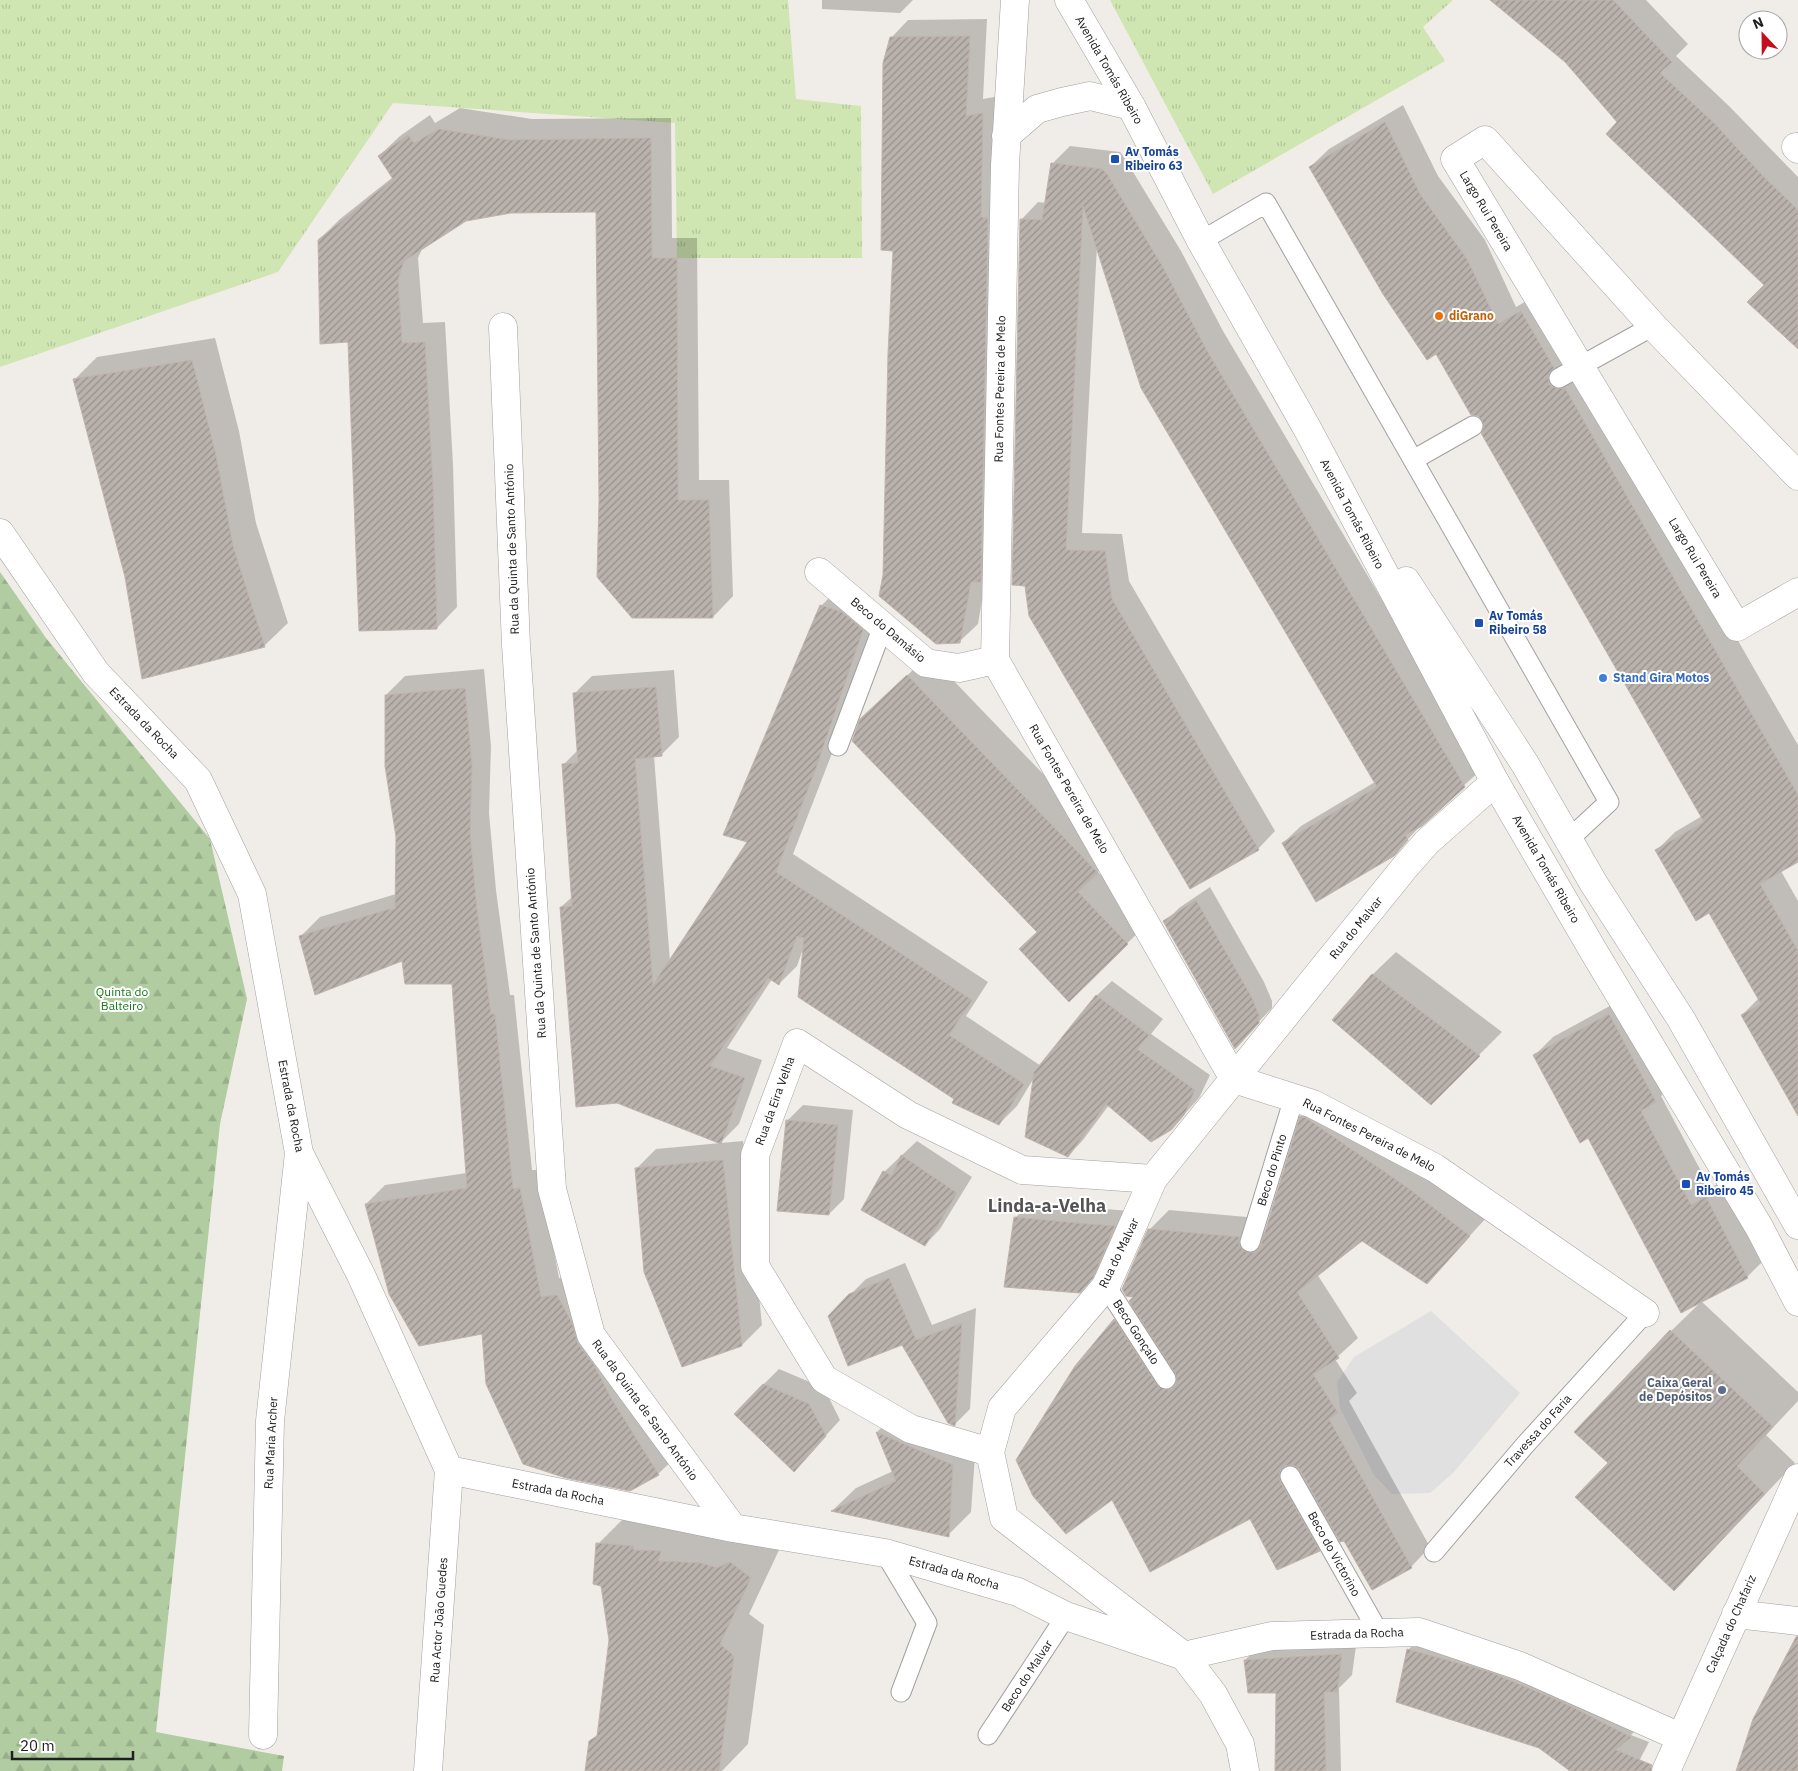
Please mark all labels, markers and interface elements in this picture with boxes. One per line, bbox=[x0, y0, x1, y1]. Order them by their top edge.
north arrow bbox=[1738, 10, 1788, 60]
street label: Avenida Tomás Ribeiro bbox=[1072, 13, 1147, 127]
text: N bbox=[1750, 13, 1766, 33]
place label: Av Tomás Ribeiro 63 bbox=[1125, 144, 1183, 173]
marker: Av Tomás Ribeiro 63 bbox=[1109, 153, 1121, 165]
street label: Largo Rui Pereira bbox=[1457, 168, 1517, 254]
place label: diGrano bbox=[1449, 308, 1494, 323]
marker: diGrano bbox=[1433, 310, 1445, 322]
street label: Rua Fontes Pereira de Melo bbox=[991, 315, 1008, 463]
street label: Avenida Tomás Ribeiro bbox=[1317, 456, 1388, 572]
street label: Rua da Quinta de Santo António bbox=[501, 463, 522, 635]
street label: Largo Rui Pereira bbox=[1666, 515, 1726, 601]
street label: Beco do Damásio bbox=[848, 594, 929, 666]
place label: Av Tomás Ribeiro 58 bbox=[1489, 608, 1547, 637]
marker: Av Tomás Ribeiro 58 bbox=[1473, 617, 1485, 629]
place label: Stand Gira Motos bbox=[1613, 670, 1709, 685]
marker: Stand Gira Motos bbox=[1597, 672, 1609, 684]
street label: Estrada da Rocha bbox=[106, 684, 183, 762]
street label: Rua Fontes Pereira de Melo bbox=[1026, 721, 1113, 856]
street label: Avenida Tomás Ribeiro bbox=[1509, 812, 1584, 926]
street label: Rua da Quinta de Santo António bbox=[522, 867, 549, 1039]
street label: Rua do Malvar bbox=[1326, 893, 1386, 962]
park label: Quinta do Balteiro bbox=[96, 984, 148, 1013]
street label: Rua da Eira Velha bbox=[751, 1054, 798, 1147]
street label: Estrada da Rocha bbox=[275, 1059, 308, 1154]
street label: Rua Fontes Pereira de Melo bbox=[1300, 1095, 1438, 1175]
street label: Beco do Pinto bbox=[1253, 1132, 1290, 1208]
place label: Av Tomás Ribeiro 45 bbox=[1696, 1169, 1754, 1198]
marker: Av Tomás Ribeiro 45 bbox=[1680, 1178, 1692, 1190]
district label: Linda-a-Velha bbox=[988, 1194, 1106, 1217]
street label: Rua do Malvar bbox=[1095, 1215, 1142, 1290]
street label: Beco Gonçalo bbox=[1110, 1297, 1163, 1367]
street label: Rua da Quinta de Santo António bbox=[589, 1336, 702, 1483]
place label: Caixa Geral de Depósitos bbox=[1639, 1375, 1712, 1404]
marker: Caixa Geral de Depósitos bbox=[1716, 1384, 1728, 1396]
street label: Travessa do Faria bbox=[1501, 1391, 1575, 1470]
street label: Rua Maria Archer bbox=[261, 1396, 280, 1490]
street label: Estrada da Rocha bbox=[511, 1475, 606, 1508]
street label: Beco do Victorino bbox=[1305, 1509, 1364, 1599]
street label: Estrada da Rocha bbox=[907, 1552, 1002, 1593]
street label: Rua Actor João Guedes bbox=[427, 1557, 450, 1683]
street label: Calçada do Chafariz bbox=[1702, 1572, 1759, 1675]
street label: Estrada da Rocha bbox=[1310, 1624, 1405, 1643]
street label: Beco do Malvar bbox=[998, 1637, 1056, 1714]
scale bar bbox=[12, 1728, 134, 1760]
text: 20 m bbox=[20, 1736, 55, 1755]

